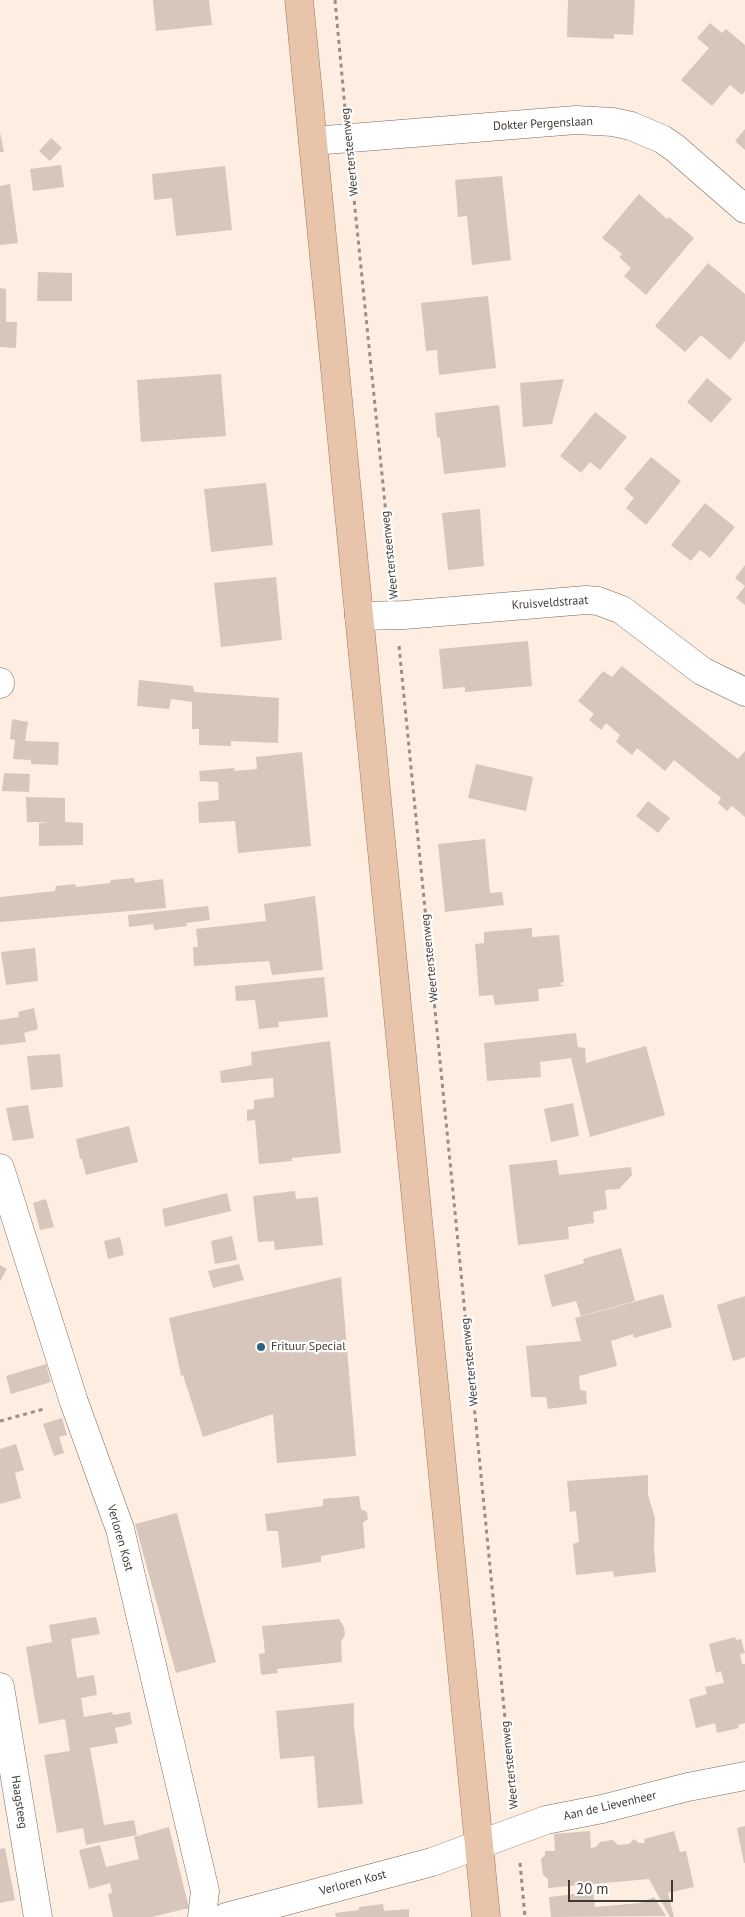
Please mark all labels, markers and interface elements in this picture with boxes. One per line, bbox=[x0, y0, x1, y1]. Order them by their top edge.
street label: Weertersteenweg bbox=[338, 107, 362, 197]
street label: Dokter Pergenslaan bbox=[493, 114, 593, 134]
street label: Weertersteenweg bbox=[378, 510, 402, 600]
street label: Kruisveldstraat bbox=[511, 593, 589, 613]
street label: Weertersteenweg bbox=[418, 913, 442, 1003]
street label: Weertersteenweg bbox=[458, 1317, 482, 1407]
place label: Frituur Special bbox=[271, 1340, 346, 1354]
marker: Frituur Special bbox=[255, 1341, 267, 1353]
street label: Verloren Kost bbox=[104, 1503, 136, 1573]
street label: Weertersteenweg bbox=[498, 1720, 522, 1810]
street label: Haagsteeg bbox=[8, 1774, 30, 1830]
street label: Aan de Lievenheer bbox=[562, 1788, 658, 1824]
street label: Verloren Kost bbox=[318, 1867, 388, 1899]
scale bar bbox=[570, 1870, 675, 1902]
text: 20 m bbox=[576, 1879, 609, 1898]

